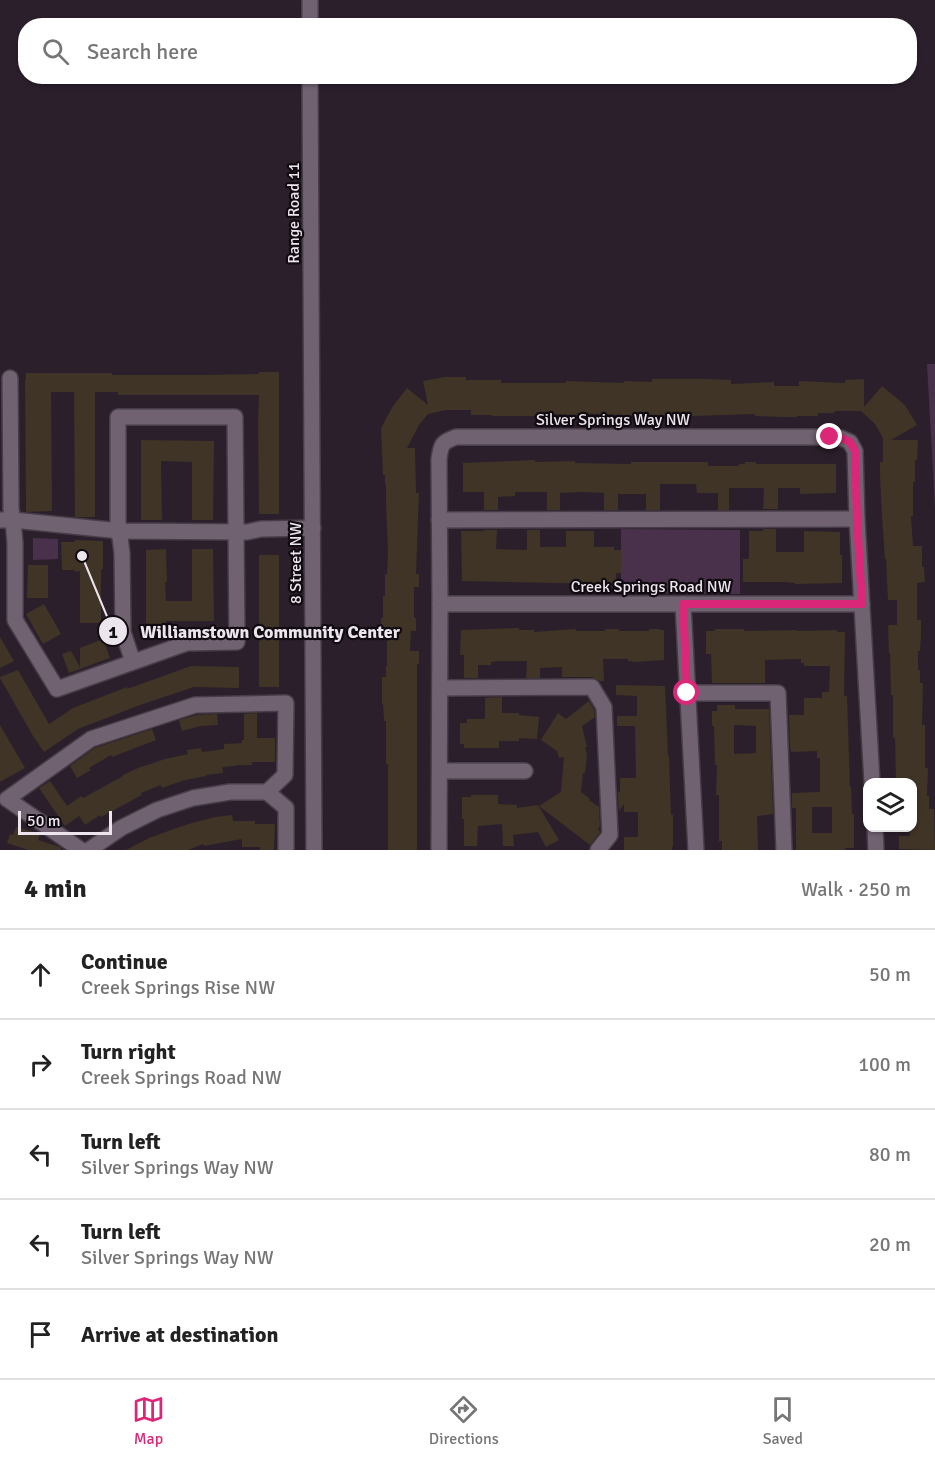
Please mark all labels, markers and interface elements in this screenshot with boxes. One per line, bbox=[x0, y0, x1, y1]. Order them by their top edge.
search box bbox=[18, 18, 917, 84]
icon: search bbox=[39, 35, 72, 68]
text: Search here bbox=[87, 38, 198, 65]
street label: Range Road 11 bbox=[284, 162, 304, 264]
street label: Silver Springs Way NW bbox=[536, 410, 690, 430]
route end bbox=[816, 423, 842, 449]
street label: 8 Street NW bbox=[286, 522, 306, 604]
street label: Creek Springs Road NW bbox=[571, 577, 732, 597]
callout: Williamstown Community Center bbox=[98, 613, 411, 649]
text: 1 bbox=[108, 621, 118, 643]
text: Williamstown Community Center bbox=[140, 621, 401, 643]
route start bbox=[673, 679, 699, 705]
map controls bbox=[863, 778, 917, 832]
button: layers bbox=[863, 778, 917, 832]
scale bar bbox=[18, 808, 112, 836]
text: 50 m bbox=[27, 811, 61, 831]
text: 4 min bbox=[24, 873, 87, 905]
text: Walk · 250 m bbox=[801, 877, 911, 902]
text: Continue bbox=[81, 948, 168, 975]
icon: ahead bbox=[24, 958, 57, 991]
text: 50 m bbox=[869, 962, 911, 987]
text: Creek Springs Rise NW bbox=[81, 975, 275, 1000]
text: Turn right bbox=[81, 1038, 176, 1065]
icon: right bbox=[24, 1048, 57, 1081]
text: 100 m bbox=[858, 1052, 911, 1077]
text: Creek Springs Road NW bbox=[81, 1065, 282, 1090]
text: Turn left bbox=[81, 1128, 161, 1155]
icon: left bbox=[24, 1138, 57, 1171]
text: 80 m bbox=[869, 1142, 911, 1167]
text: Silver Springs Way NW bbox=[81, 1155, 274, 1180]
text: Turn left bbox=[81, 1218, 161, 1245]
icon: left bbox=[24, 1228, 57, 1261]
text: 20 m bbox=[869, 1232, 911, 1257]
text: Silver Springs Way NW bbox=[81, 1245, 274, 1270]
icon: arrive bbox=[24, 1318, 57, 1351]
text: Arrive at destination bbox=[81, 1321, 278, 1348]
tab: Map bbox=[132, 1393, 165, 1449]
tab: Directions bbox=[429, 1393, 499, 1449]
tab: Saved bbox=[763, 1393, 803, 1449]

